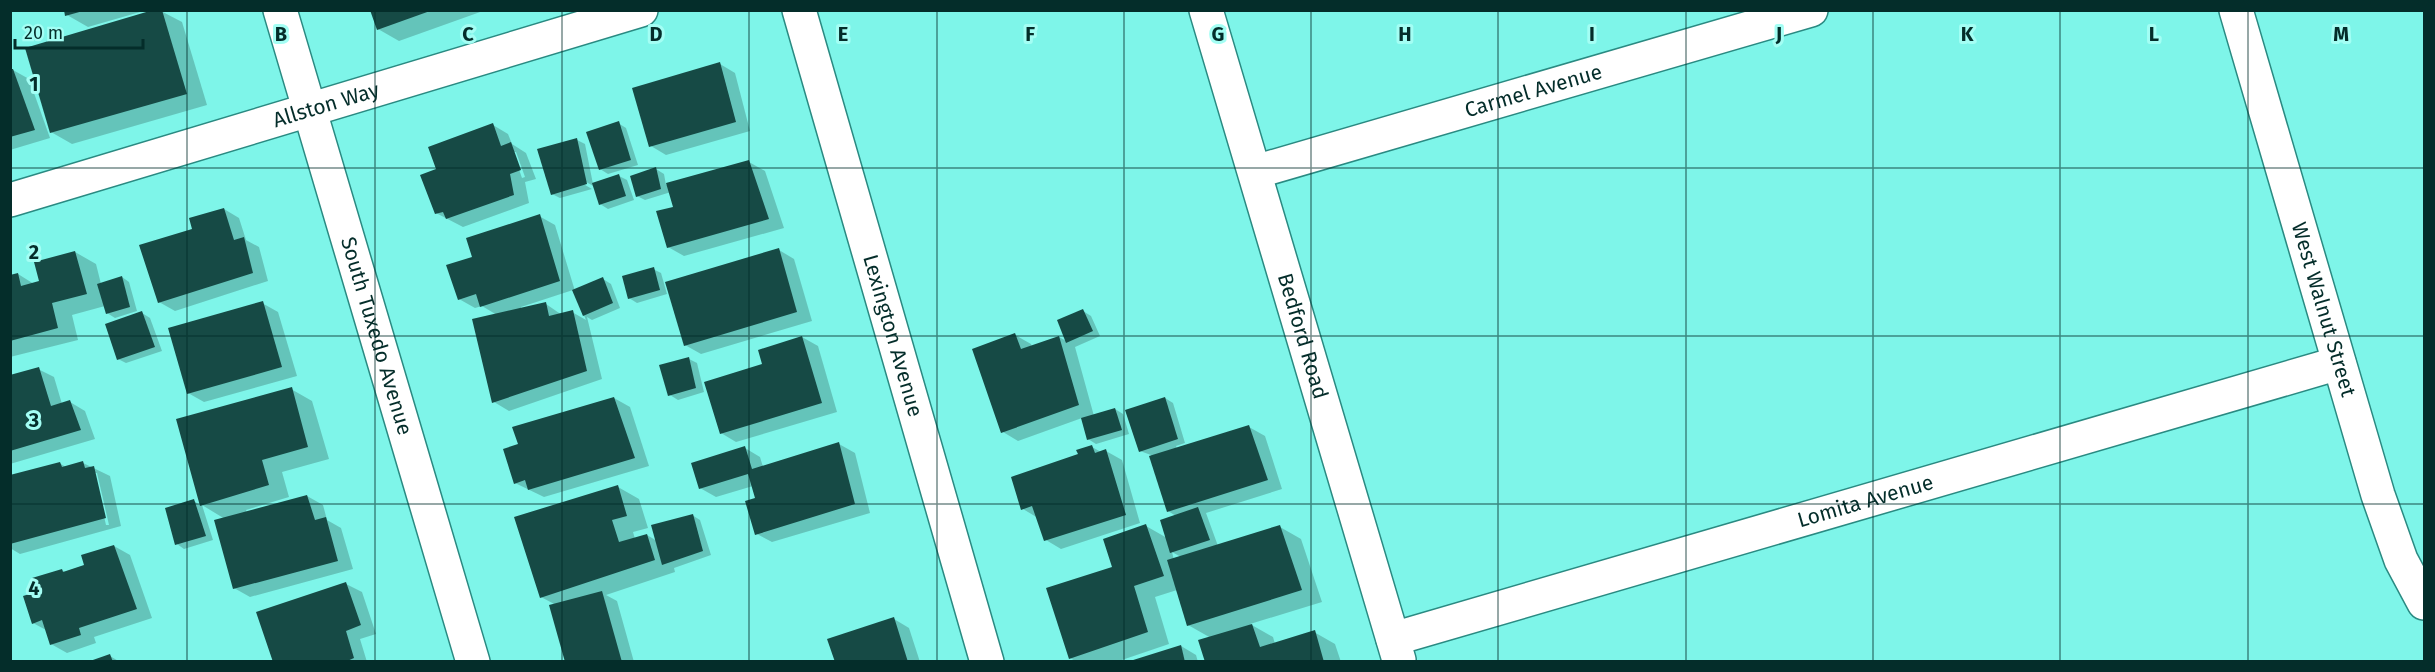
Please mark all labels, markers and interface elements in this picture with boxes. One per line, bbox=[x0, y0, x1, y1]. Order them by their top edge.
scale bar bbox=[15, 12, 142, 50]
text: 20 m bbox=[24, 22, 63, 44]
text: B bbox=[275, 22, 287, 46]
text: C bbox=[462, 22, 474, 46]
text: D bbox=[649, 22, 663, 46]
text: E bbox=[838, 22, 848, 46]
text: F bbox=[1025, 22, 1035, 46]
text: G bbox=[1212, 22, 1224, 46]
text: H bbox=[1398, 22, 1412, 46]
text: I bbox=[1589, 22, 1595, 46]
text: J bbox=[1775, 22, 1782, 46]
text: K bbox=[1961, 22, 1974, 46]
text: L bbox=[2149, 22, 2159, 46]
text: M bbox=[2333, 22, 2349, 46]
street label: Carmel Avenue bbox=[1462, 59, 1605, 123]
text: 1 bbox=[29, 72, 39, 96]
street label: Allston Way bbox=[270, 76, 383, 133]
street label: West Walnut Street bbox=[2286, 219, 2362, 400]
street label: South Tuxedo Avenue bbox=[335, 234, 418, 438]
text: 2 bbox=[29, 240, 39, 264]
street label: Lexington Avenue bbox=[857, 252, 929, 420]
street label: Bedford Road bbox=[1272, 270, 1334, 402]
text: 3 bbox=[28, 408, 39, 432]
street label: Lomita Avenue bbox=[1794, 469, 1936, 533]
text: 4 bbox=[28, 576, 40, 600]

